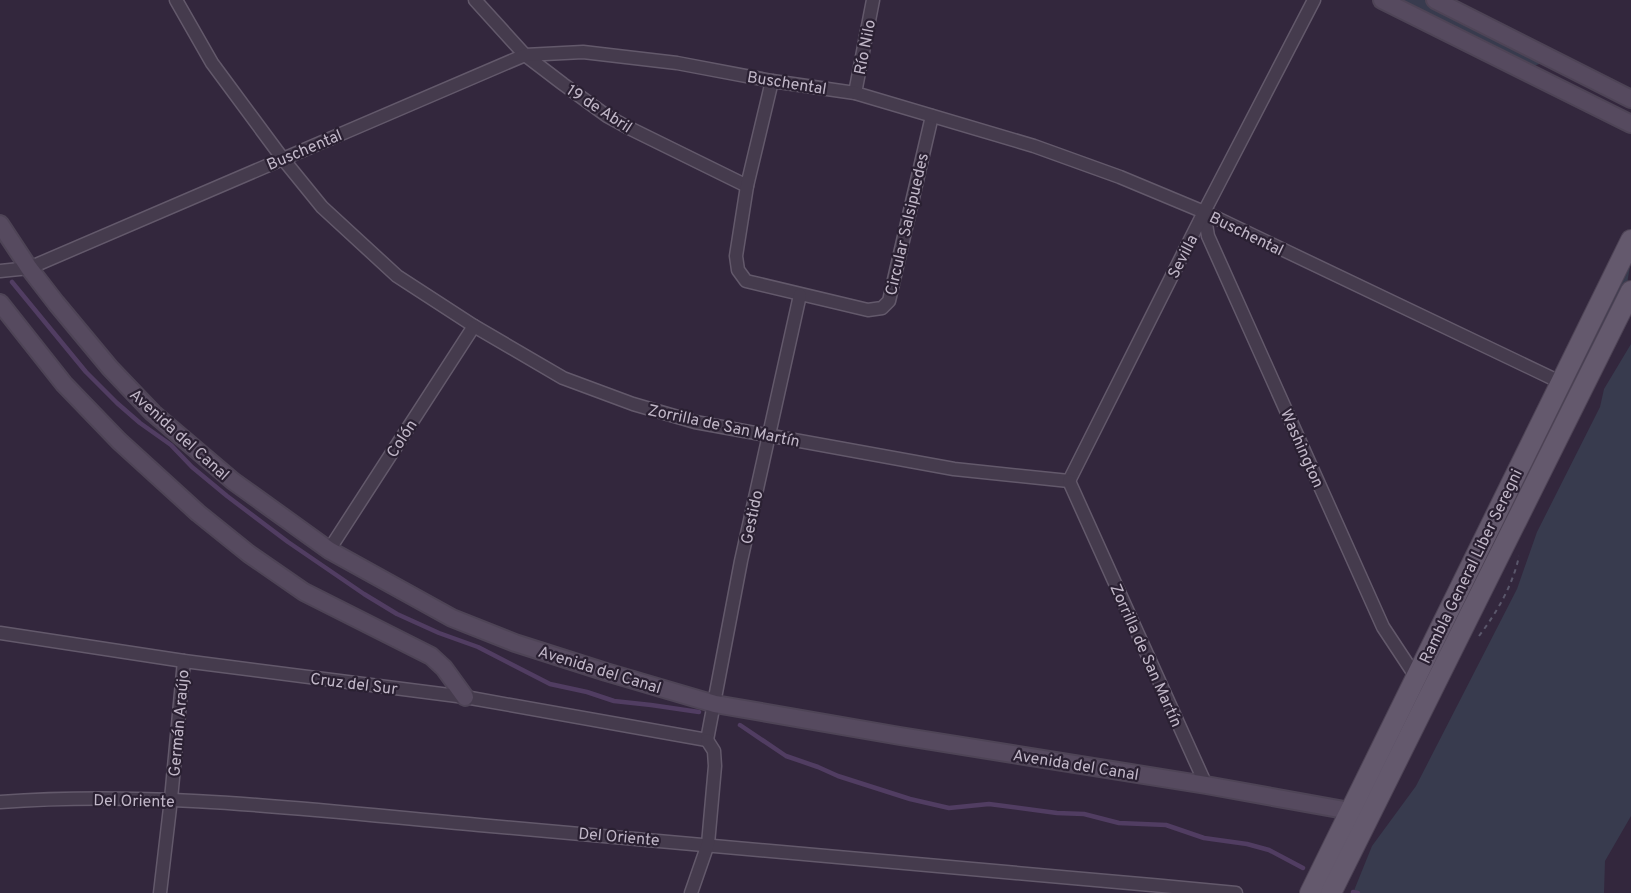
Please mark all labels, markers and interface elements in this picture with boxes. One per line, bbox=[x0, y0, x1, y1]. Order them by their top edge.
street label: Río Nilo bbox=[851, 18, 881, 77]
street label: Buschental bbox=[746, 68, 828, 100]
street label: 19 de Abril bbox=[562, 81, 635, 138]
street label: Buschental bbox=[264, 126, 346, 176]
street label: Circular Salsipuedes bbox=[882, 151, 934, 298]
street label: Buschental bbox=[1206, 208, 1287, 261]
street label: Sevilla bbox=[1164, 232, 1203, 282]
street label: Avenida del Canal bbox=[125, 385, 233, 486]
street label: Zorrilla de San Martín bbox=[646, 401, 801, 453]
street label: Washington bbox=[1275, 406, 1327, 491]
street label: Colón bbox=[383, 416, 422, 462]
street label: Rambla General Liber Seregni bbox=[1416, 466, 1528, 667]
street label: Gestido bbox=[738, 489, 768, 546]
street label: Zorrilla de San Martín bbox=[1105, 581, 1186, 731]
street label: Avenida del Canal bbox=[536, 643, 663, 699]
street label: Germán Araújo bbox=[165, 669, 195, 777]
street label: Cruz del Sur bbox=[309, 670, 399, 700]
street label: Avenida del Canal bbox=[1011, 746, 1140, 786]
street label: Del Oriente bbox=[93, 791, 175, 813]
street label: Del Oriente bbox=[577, 824, 660, 851]

